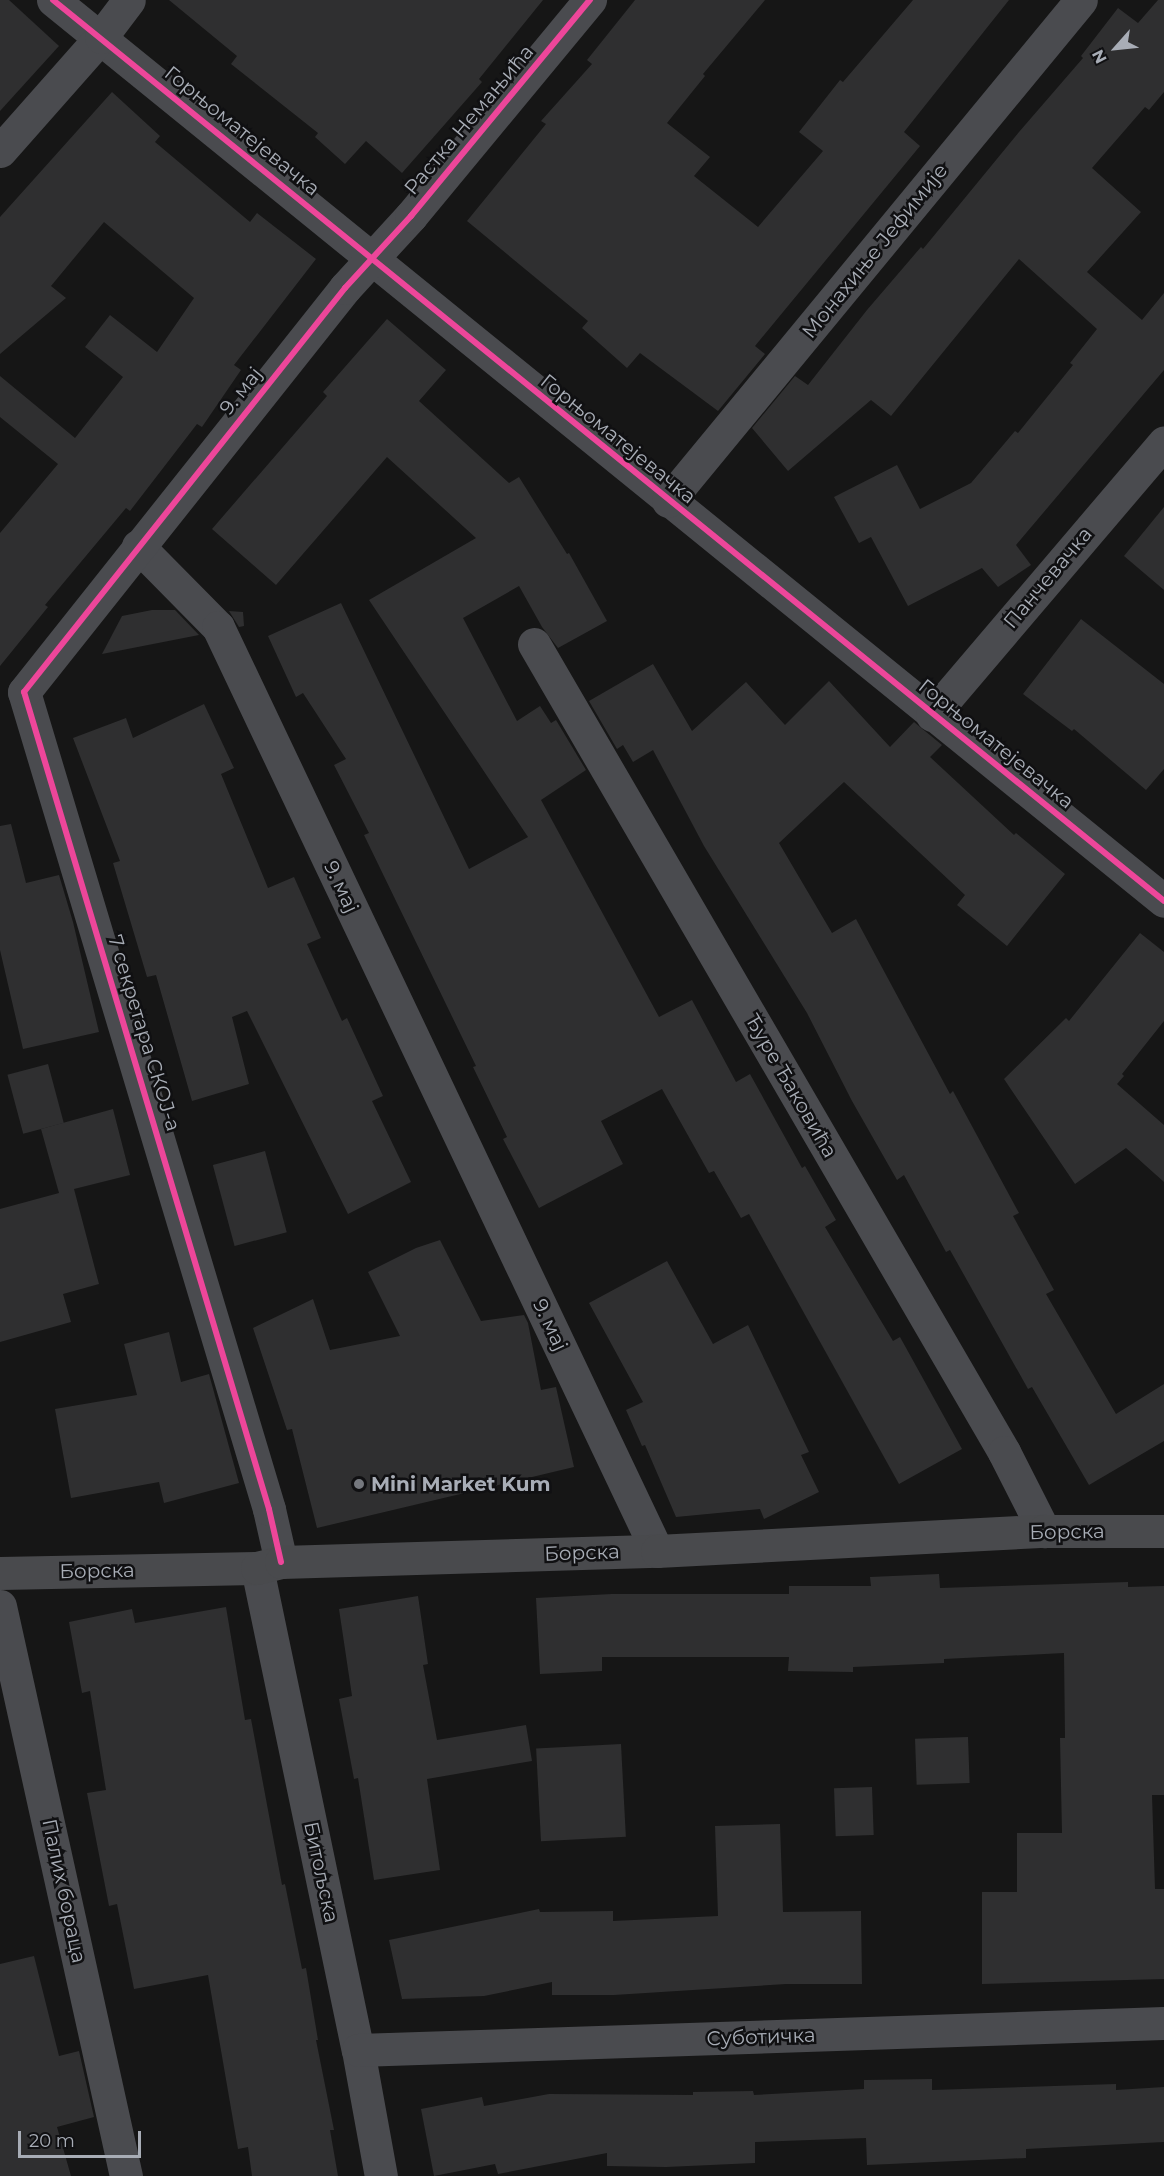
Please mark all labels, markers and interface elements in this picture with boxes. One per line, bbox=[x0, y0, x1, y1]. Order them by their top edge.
north arrow bbox=[1086, 18, 1146, 78]
street label: Растка Немањића bbox=[399, 40, 539, 200]
text: N bbox=[1088, 46, 1111, 66]
street label: Горњоматејевачка bbox=[160, 61, 324, 201]
street label: Монахиње Јефимије bbox=[797, 159, 953, 343]
street label: 9. мај bbox=[215, 362, 267, 420]
street label: Горњоматејевачка bbox=[536, 369, 700, 509]
street label: Панчевачка bbox=[999, 522, 1097, 634]
street label: Горњоматејевачка bbox=[914, 674, 1078, 814]
street label: 9. мај bbox=[319, 857, 363, 917]
street label: 7 секретара СКОЈ-а bbox=[103, 932, 185, 1134]
street label: Ђуре Ђаковића bbox=[740, 1010, 842, 1162]
street label: 9. мај bbox=[528, 1295, 572, 1355]
place label: Mini Market Kum bbox=[371, 1472, 550, 1496]
marker: Mini Market Kum bbox=[352, 1477, 366, 1491]
street label: Борска bbox=[1029, 1519, 1105, 1545]
street label: Борска bbox=[544, 1540, 620, 1566]
street label: Борска bbox=[59, 1558, 135, 1584]
street label: Палих бораца bbox=[37, 1817, 91, 1965]
street label: Битољска bbox=[299, 1819, 343, 1925]
street label: Суботичка bbox=[706, 2023, 816, 2051]
scale bar bbox=[21, 2119, 144, 2157]
text: 20 m bbox=[29, 2130, 75, 2152]

